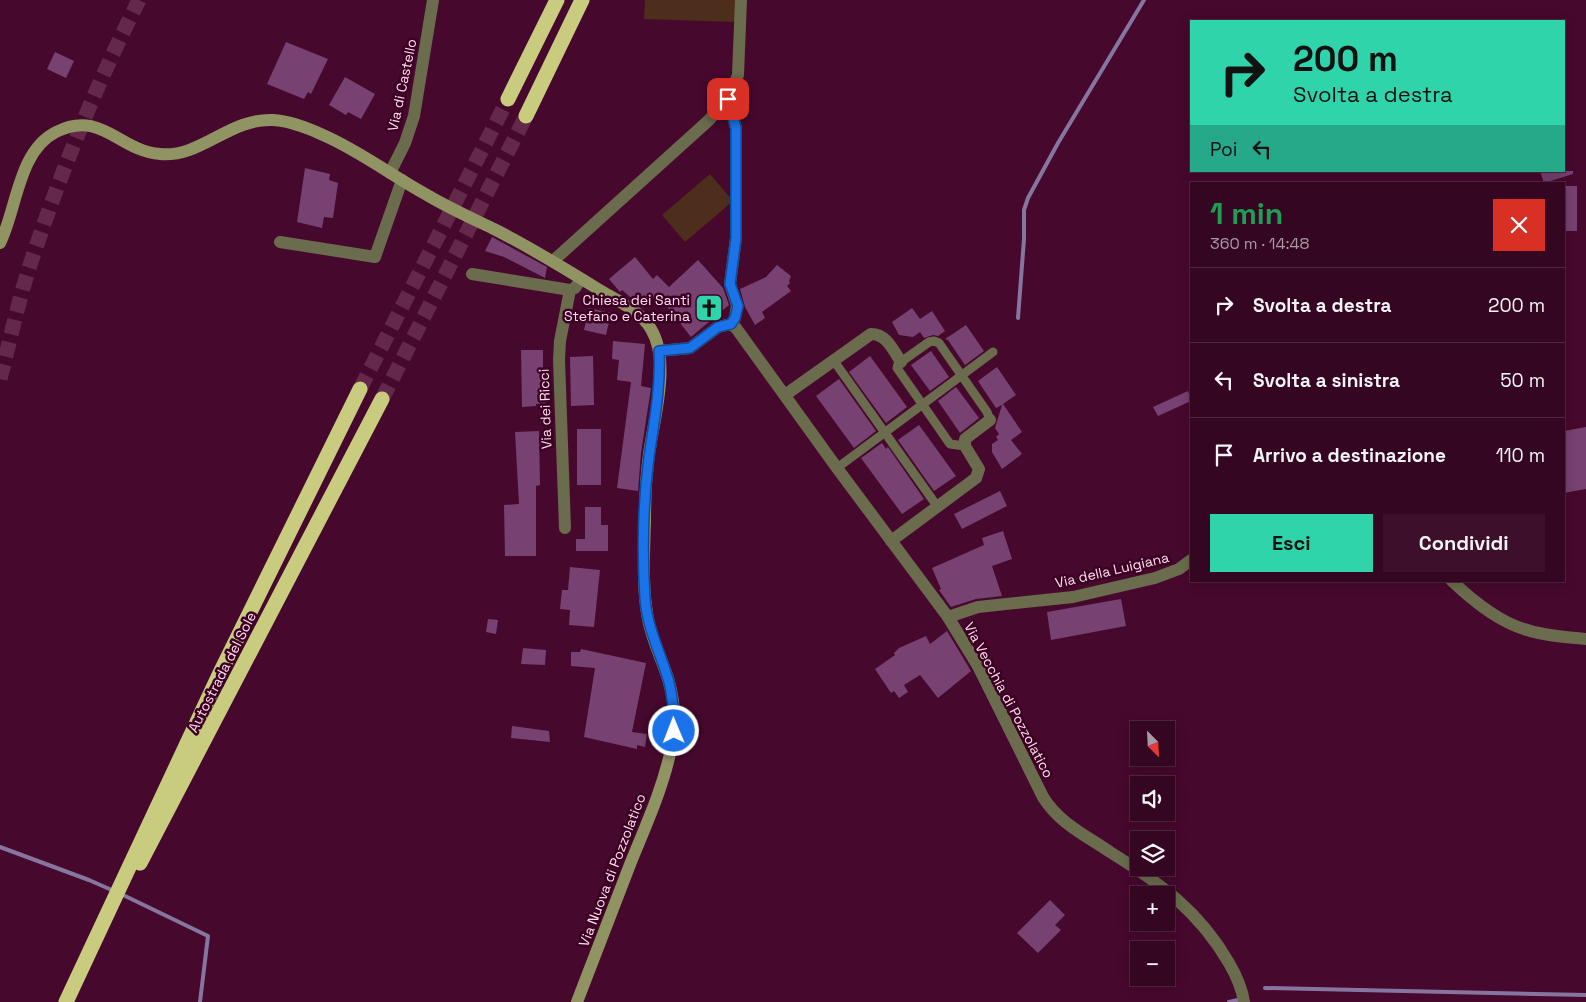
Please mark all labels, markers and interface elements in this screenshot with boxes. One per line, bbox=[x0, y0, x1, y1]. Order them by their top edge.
street label: Via di Castello bbox=[383, 37, 421, 133]
text: 200 m bbox=[1293, 37, 1398, 81]
icon: right bbox=[1210, 40, 1275, 105]
pin bbox=[707, 78, 749, 120]
text: Svolta a destra bbox=[1293, 80, 1453, 108]
icon: arrive bbox=[714, 85, 742, 113]
icon: left bbox=[1248, 135, 1276, 163]
text: Poi bbox=[1210, 137, 1238, 162]
text: 1 min bbox=[1210, 194, 1283, 233]
button: close bbox=[1493, 199, 1545, 251]
text: 360 m · 14:48 bbox=[1210, 233, 1310, 254]
place label: Chiesa dei Santi Stefano e Caterina bbox=[564, 291, 690, 325]
icon: right bbox=[1210, 291, 1238, 319]
church icon: Chiesa dei Santi Stefano e Caterina bbox=[694, 293, 724, 323]
text: Svolta a destra bbox=[1253, 293, 1391, 318]
text: 200 m bbox=[1488, 293, 1545, 318]
icon: left bbox=[1210, 366, 1238, 394]
street label: Via dei Ricci bbox=[535, 368, 555, 450]
text: Svolta a sinistra bbox=[1253, 368, 1400, 393]
text: 50 m bbox=[1500, 368, 1545, 393]
icon: arrive bbox=[1210, 441, 1238, 469]
text: Arrivo a destinazione bbox=[1253, 443, 1446, 468]
text: 110 m bbox=[1496, 443, 1545, 468]
button: Esci bbox=[1210, 514, 1373, 572]
button: Condividi bbox=[1383, 514, 1545, 572]
street label: Via della Luigiana bbox=[1053, 548, 1171, 592]
street label: Autostrada del Sole bbox=[184, 609, 260, 735]
street label: Via Vecchia di Pozzolatico bbox=[960, 619, 1058, 781]
position arrow bbox=[647, 704, 699, 756]
north arrow bbox=[1130, 721, 1175, 766]
map controls bbox=[1130, 721, 1175, 986]
button: sound bbox=[1130, 776, 1175, 821]
street label: Via Nuova di Pozzolatico bbox=[574, 791, 650, 949]
button: layers bbox=[1130, 831, 1175, 876]
button: + bbox=[1130, 886, 1175, 931]
button: − bbox=[1130, 941, 1175, 986]

